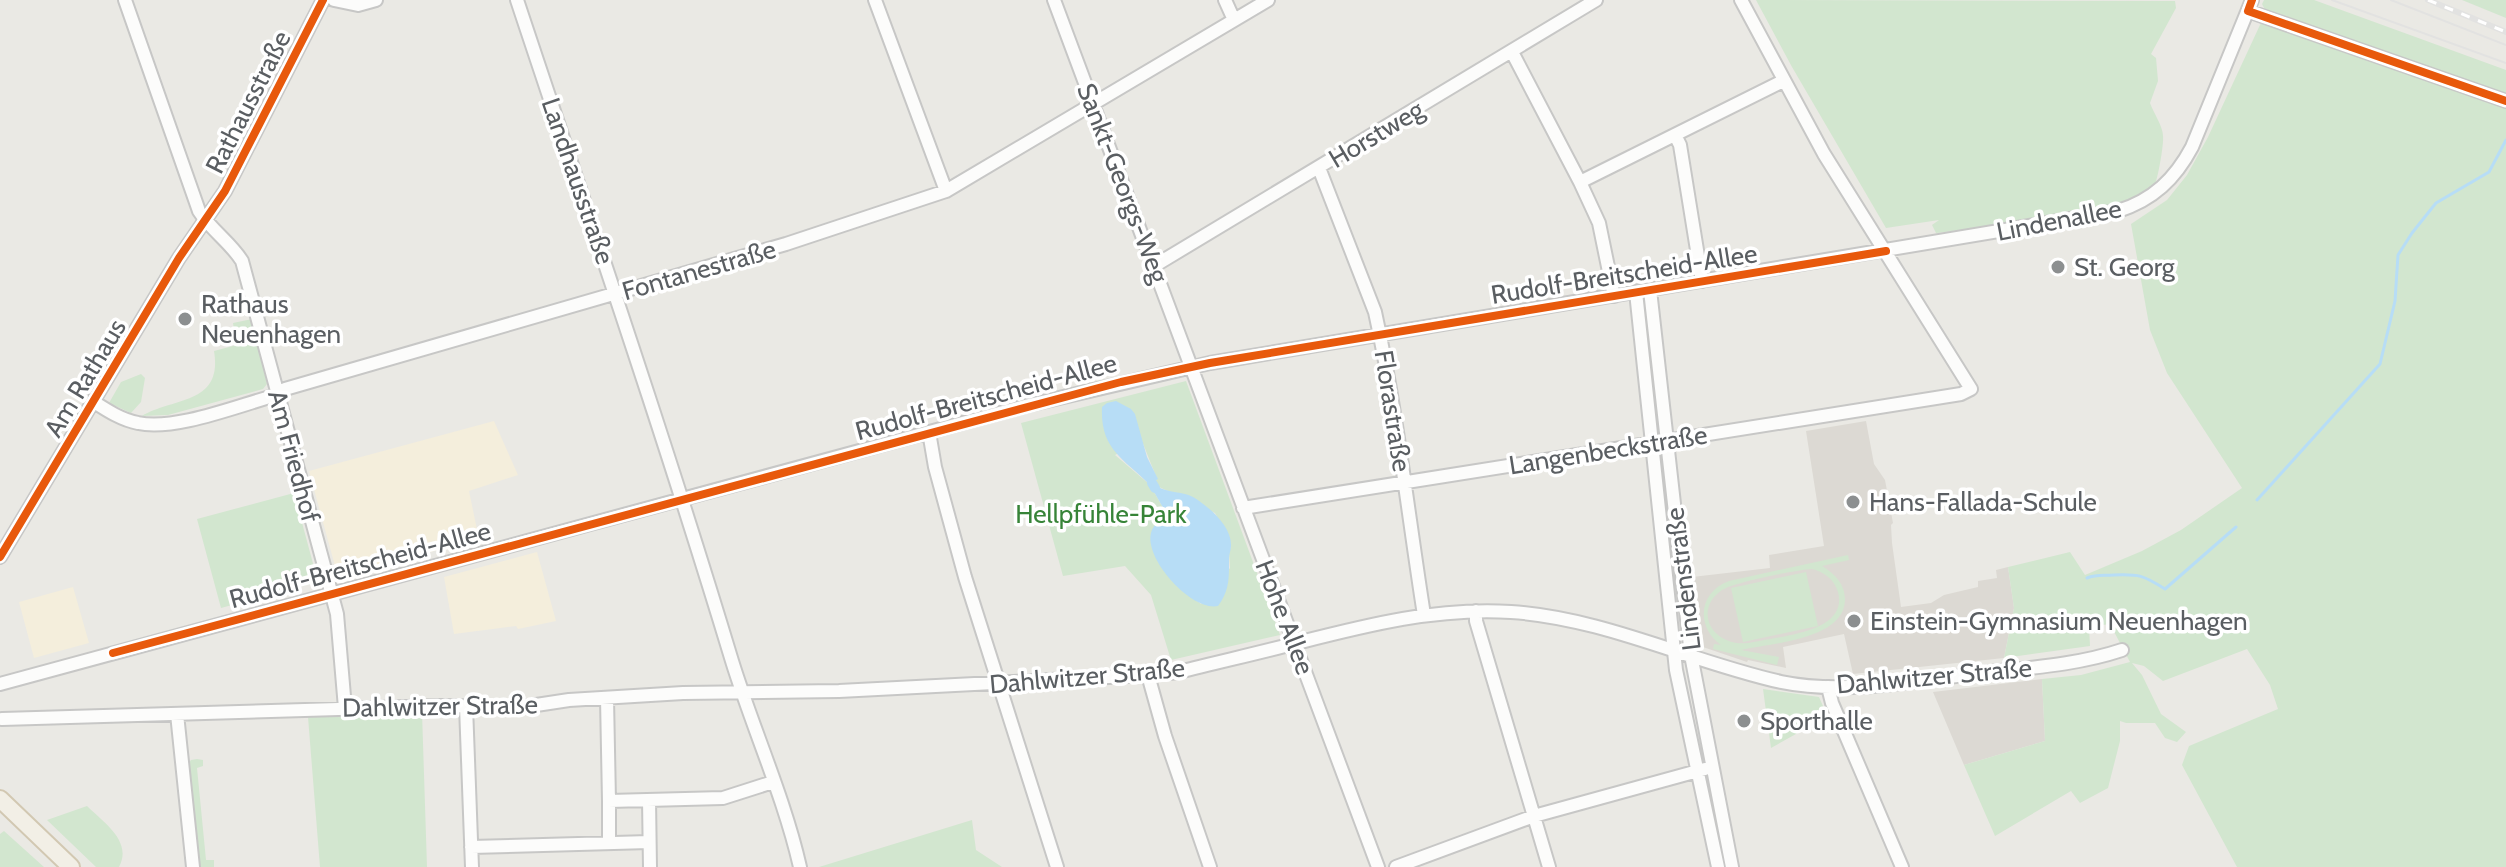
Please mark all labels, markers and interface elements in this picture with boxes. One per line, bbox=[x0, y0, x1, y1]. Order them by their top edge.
street label: Rathausstraße bbox=[198, 25, 298, 179]
street label: Sankt-Georgs-Weg bbox=[1070, 79, 1176, 288]
street label: Horstweg bbox=[1323, 93, 1430, 175]
street label: Landhausstraße bbox=[535, 94, 621, 268]
street label: Lindenallee bbox=[1994, 192, 2124, 248]
street label: Fontanestraße bbox=[618, 233, 780, 307]
street label: Rudolf-Breitscheid-Allee bbox=[1489, 237, 1759, 311]
place label: St. Georg bbox=[2074, 251, 2176, 283]
marker: St. Georg bbox=[2049, 258, 2067, 276]
place label: Rathaus Neuenhagen bbox=[201, 288, 341, 350]
marker: Rathaus Neuenhagen bbox=[176, 310, 194, 328]
street label: Am Rathaus bbox=[37, 313, 133, 443]
street label: Rudolf-Breitscheid-Allee bbox=[852, 347, 1120, 447]
street label: Florastraße bbox=[1368, 348, 1418, 474]
street label: Am Friedhof bbox=[261, 386, 327, 526]
street label: Langenbeckstraße bbox=[1507, 419, 1709, 481]
place label: Hans-Fallada-Schule bbox=[1869, 486, 2097, 518]
marker: Hans-Fallada-Schule bbox=[1844, 493, 1862, 511]
park label: Hellpfühle-Park bbox=[1015, 498, 1187, 530]
street label: Lindenstraße bbox=[1658, 506, 1708, 652]
street label: Rudolf-Breitscheid-Allee bbox=[226, 515, 494, 615]
street label: Hohe Allee bbox=[1249, 555, 1321, 679]
place label: Einstein-Gymnasium Neuenhagen bbox=[1870, 605, 2248, 637]
marker: Einstein-Gymnasium Neuenhagen bbox=[1845, 612, 1863, 630]
street label: Dahlwitzer Straße bbox=[988, 652, 1186, 700]
street label: Dahlwitzer Straße bbox=[1835, 652, 2033, 700]
street label: Dahlwitzer Straße bbox=[342, 688, 538, 724]
place label: Sporthalle bbox=[1760, 705, 1873, 737]
marker: Sporthalle bbox=[1735, 712, 1753, 730]

